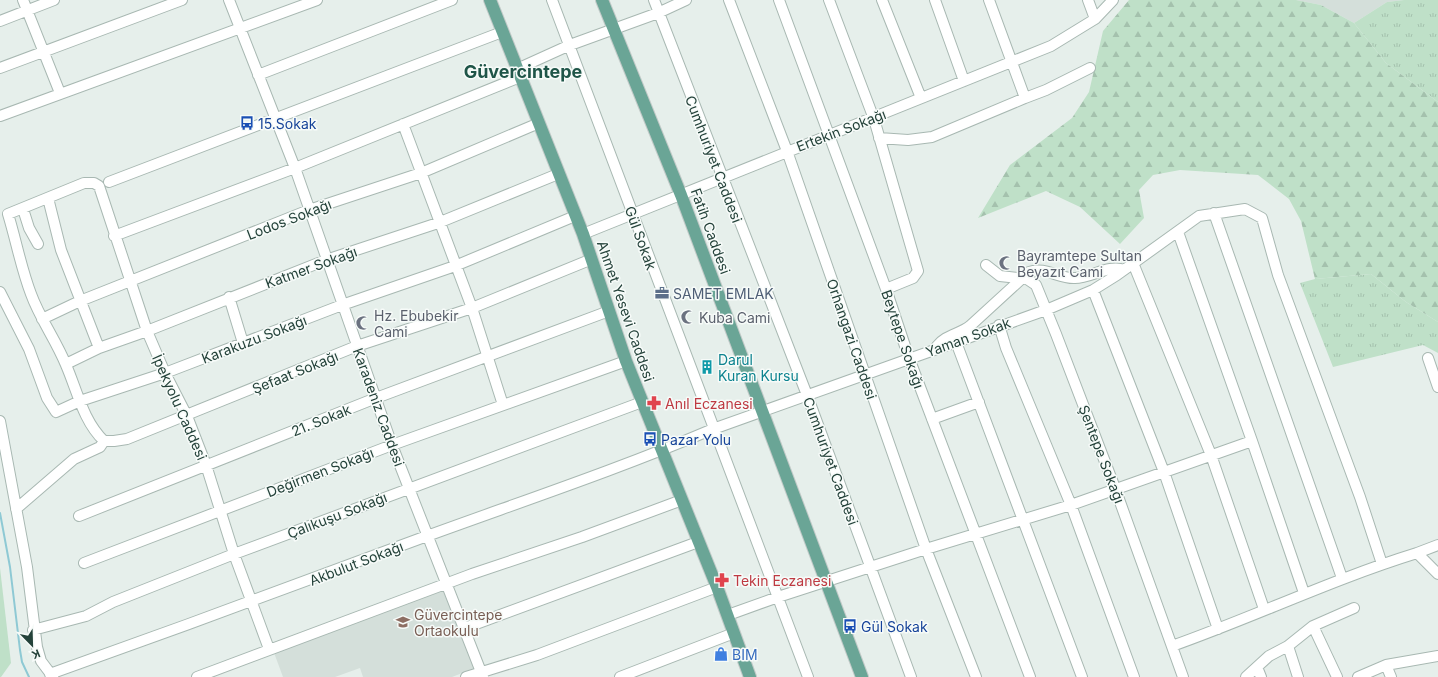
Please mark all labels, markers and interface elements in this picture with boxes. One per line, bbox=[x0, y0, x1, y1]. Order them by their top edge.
district label: Güvercintepe bbox=[464, 61, 583, 82]
street label: Cumhuriyet Caddesi bbox=[682, 93, 746, 225]
street label: Ertekin Sokağı bbox=[794, 105, 888, 155]
bus stop icon: 15.Sokak bbox=[239, 115, 255, 131]
place label: 15.Sokak bbox=[258, 115, 317, 132]
street label: Fatih Caddesi bbox=[688, 186, 734, 276]
street label: Lodos Sokağı bbox=[244, 195, 334, 243]
street label: Gül Sokak bbox=[622, 204, 660, 273]
street label: Ahmet Yesevi Caddesi bbox=[594, 238, 658, 384]
street label: Katmer Sokağı bbox=[263, 243, 359, 291]
place label: Bayramtepe Sultan Beyazıt Cami bbox=[1017, 247, 1142, 280]
mosque icon: Bayramtepe Sultan Beyazıt Cami bbox=[998, 255, 1014, 271]
street label: Orhangazi Caddesi bbox=[823, 277, 881, 401]
office icon: SAMET EMLAK bbox=[654, 285, 670, 301]
place label: SAMET EMLAK bbox=[673, 285, 774, 302]
street label: Beytepe Sokağı bbox=[878, 287, 928, 391]
place label: Hz. Ebubekir Cami bbox=[374, 307, 458, 340]
mosque icon: Kuba Cami bbox=[680, 309, 696, 325]
place label: Kuba Cami bbox=[699, 309, 770, 326]
street label: Karakuzu Sokağı bbox=[199, 311, 309, 367]
street label: Yaman Sokak bbox=[923, 314, 1013, 360]
mosque icon: Hz. Ebubekir Cami bbox=[355, 315, 371, 331]
street label: Karadeniz Caddesi bbox=[350, 346, 408, 468]
street label: Şefaat Sokağı bbox=[250, 347, 340, 397]
street label: İpekyolu Caddesi bbox=[149, 351, 211, 463]
place label: Darul Kuran Kursu bbox=[718, 351, 799, 384]
building icon: Darul Kuran Kursu bbox=[699, 359, 715, 375]
pharmacy icon: Anıl Eczanesi bbox=[646, 395, 662, 411]
place label: Anıl Eczanesi bbox=[665, 395, 753, 412]
street label: Cumhuriyet Caddesi bbox=[800, 395, 862, 527]
street label: 21. Sokak bbox=[289, 400, 354, 440]
street label: Şentepe Sokağı bbox=[1076, 403, 1128, 505]
bus stop icon: Pazar Yolu bbox=[642, 431, 658, 447]
place label: Pazar Yolu bbox=[661, 431, 731, 448]
street label: Değirmen Sokağı bbox=[264, 444, 376, 500]
street label: Çalıkuşu Sokağı bbox=[285, 488, 389, 542]
street label: Akbulut Sokağı bbox=[307, 537, 405, 589]
pharmacy icon: Tekin Eczanesi bbox=[714, 572, 730, 588]
place label: Tekin Eczanesi bbox=[733, 572, 831, 589]
place label: Güvercintepe Ortaokulu bbox=[414, 606, 503, 639]
school or university icon: Güvercintepe Ortaokulu bbox=[395, 614, 411, 630]
bus stop icon: Gül Sokak bbox=[842, 618, 858, 634]
place label: Gül Sokak bbox=[861, 618, 928, 635]
north arrow bbox=[12, 625, 52, 665]
text: K bbox=[29, 646, 42, 662]
shop icon: BIM bbox=[713, 646, 729, 662]
place label: BIM bbox=[732, 646, 758, 663]

